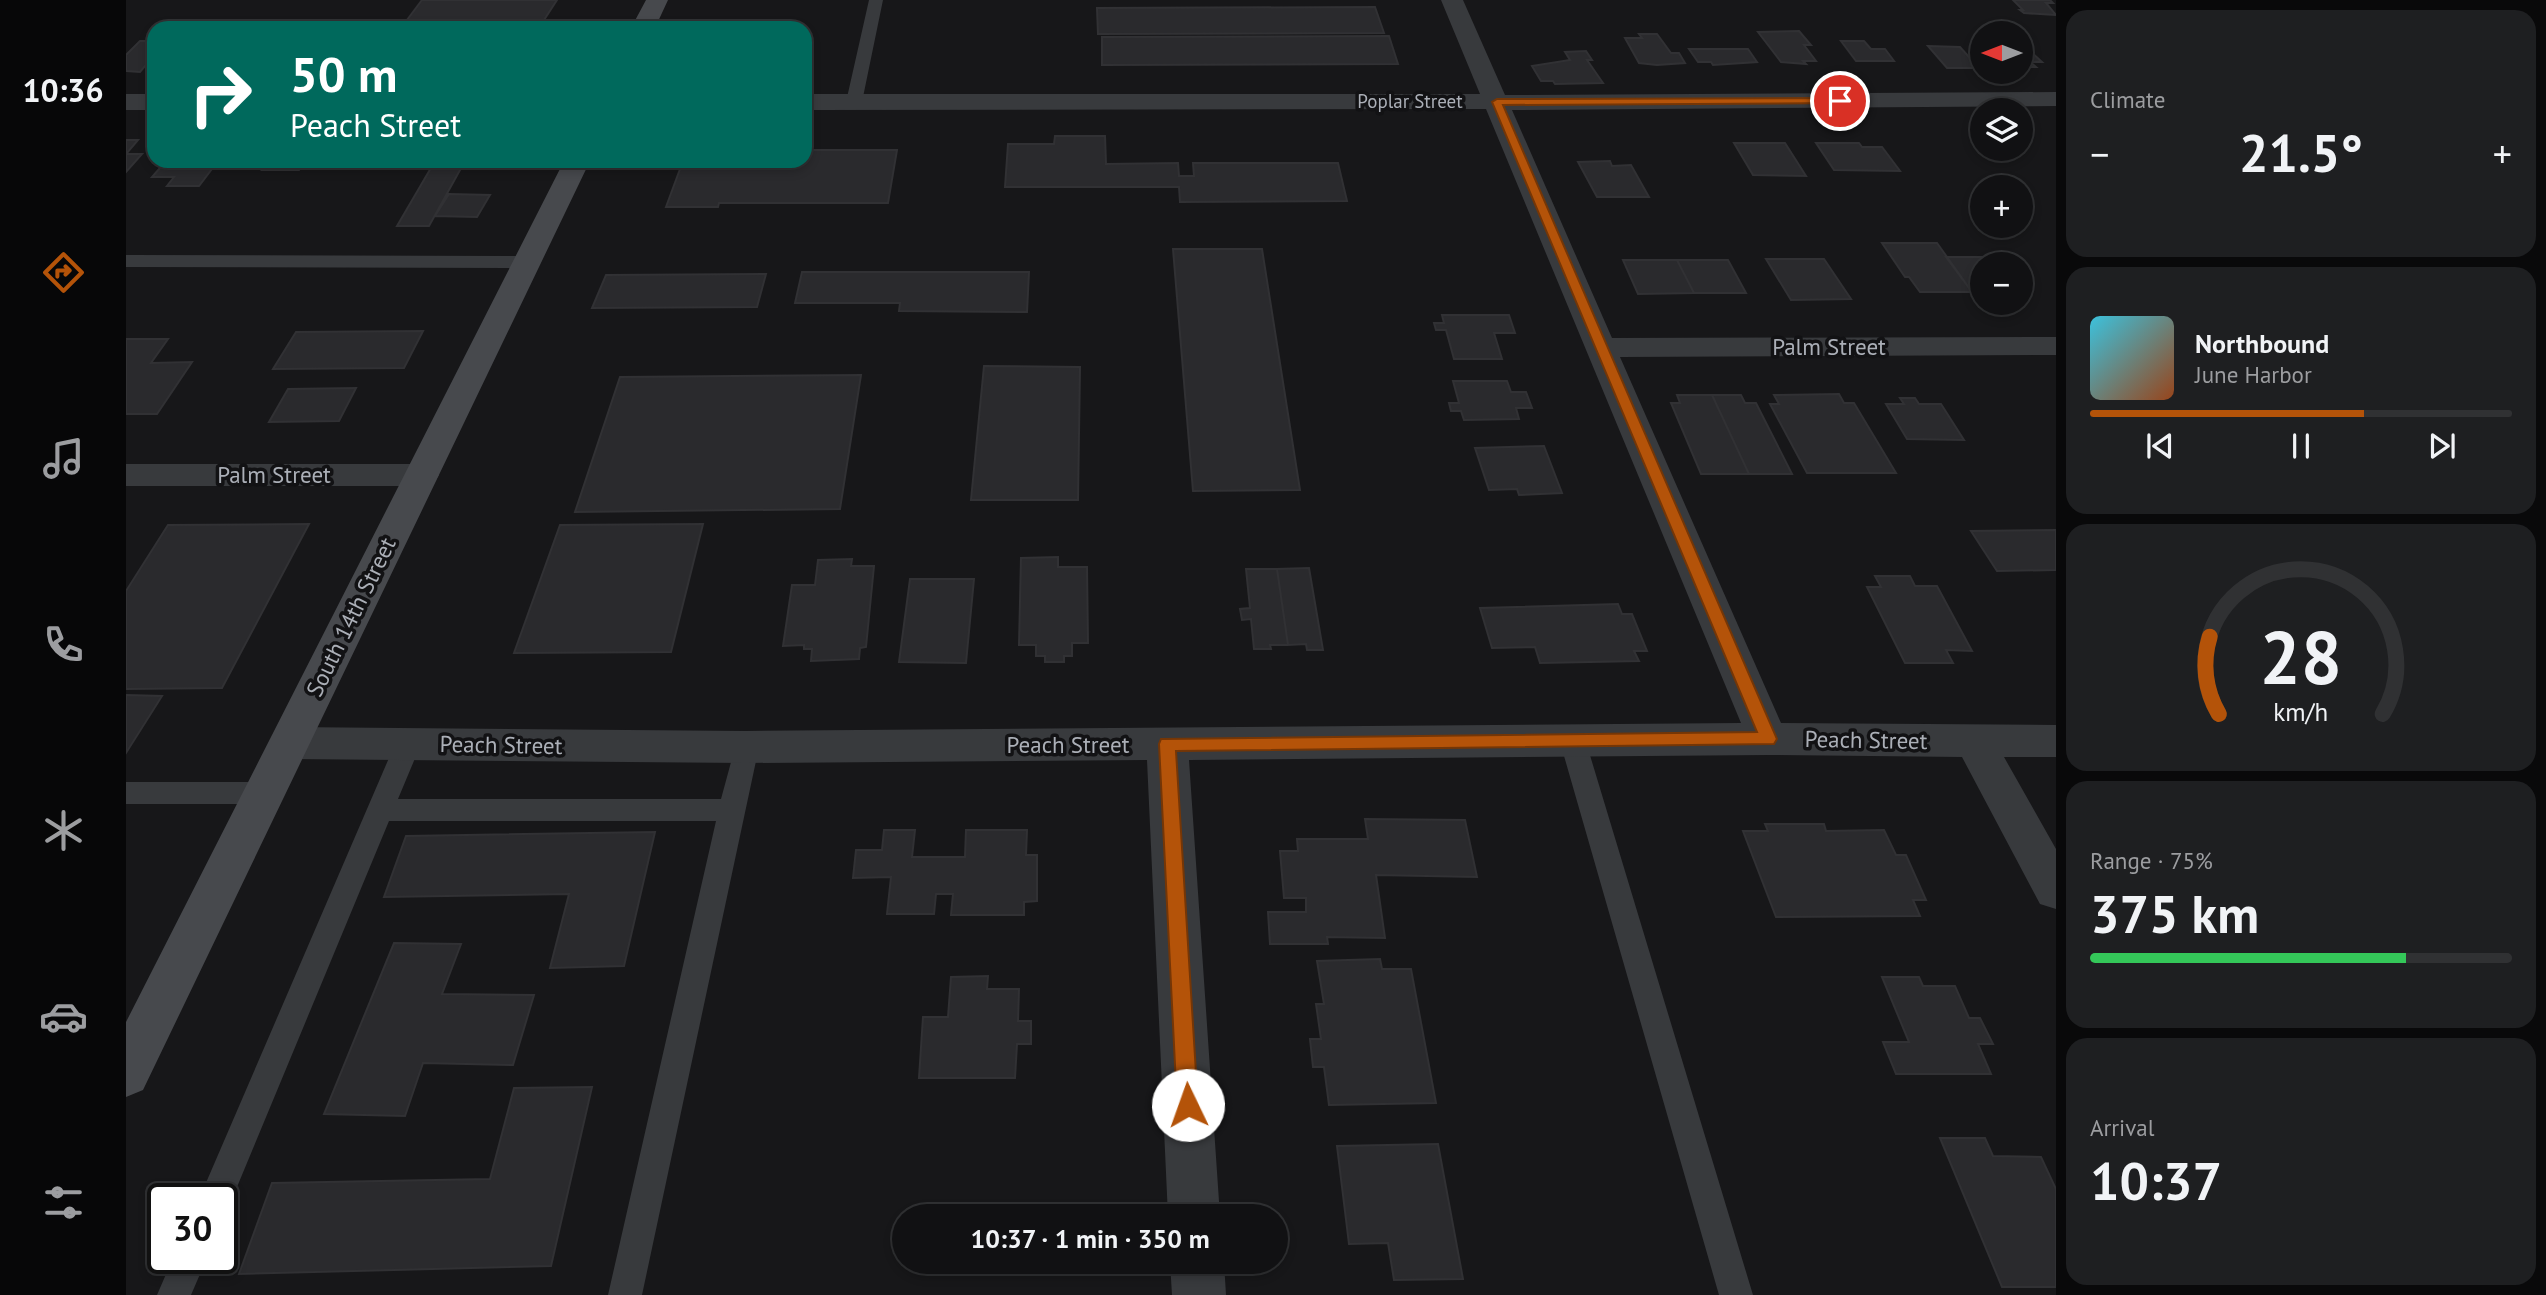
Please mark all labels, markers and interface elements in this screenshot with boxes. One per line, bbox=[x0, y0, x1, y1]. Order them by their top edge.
north arrow bbox=[1970, 21, 2034, 84]
map controls bbox=[1970, 21, 2033, 315]
text: 50 m bbox=[290, 42, 397, 106]
icon: right bbox=[175, 49, 266, 140]
text: 10:36 bbox=[22, 69, 104, 111]
pin bbox=[1810, 71, 1870, 131]
icon: arrive bbox=[1821, 82, 1859, 120]
text: Climate bbox=[2090, 85, 2165, 114]
street label: Poplar Street bbox=[1357, 89, 1463, 113]
button: layers bbox=[1970, 98, 2033, 161]
text: Peach Street bbox=[290, 104, 461, 146]
text: 21.5° bbox=[2239, 119, 2363, 186]
text: − bbox=[2090, 129, 2109, 178]
text: + bbox=[2493, 129, 2512, 178]
button: + bbox=[1970, 175, 2033, 238]
icon: directions bbox=[39, 248, 88, 297]
button: − bbox=[1970, 252, 2033, 315]
text: Northbound bbox=[2195, 327, 2329, 360]
street label: Palm Street bbox=[1772, 332, 1886, 361]
text: June Harbor bbox=[2195, 360, 2312, 389]
icon: previous bbox=[2141, 427, 2179, 465]
icon: pause bbox=[2282, 427, 2320, 465]
icon: next bbox=[2423, 427, 2461, 465]
icon: music bbox=[39, 434, 88, 483]
street label: Palm Street bbox=[217, 460, 331, 489]
street label: South 14th Street bbox=[299, 532, 402, 701]
text: 28 bbox=[2260, 610, 2342, 704]
icon: phone bbox=[39, 620, 88, 669]
text: km/h bbox=[2274, 695, 2328, 727]
street label: Peach Street bbox=[1804, 724, 1928, 755]
street label: Peach Street bbox=[439, 729, 563, 760]
street label: Peach Street bbox=[1007, 730, 1130, 759]
icon: climate bbox=[39, 806, 88, 855]
text: Range · 75% bbox=[2090, 846, 2213, 875]
text: 375 km bbox=[2090, 880, 2259, 947]
icon: car bbox=[39, 992, 88, 1041]
position arrow bbox=[1151, 1068, 1225, 1142]
text: Arrival bbox=[2090, 1113, 2154, 1142]
text: 10:37 bbox=[2090, 1147, 2222, 1214]
icon: filters bbox=[39, 1178, 88, 1227]
speed limit sign: 30 bbox=[147, 1183, 238, 1274]
text: 10:37 · 1 min · 350 m bbox=[970, 1222, 1210, 1255]

